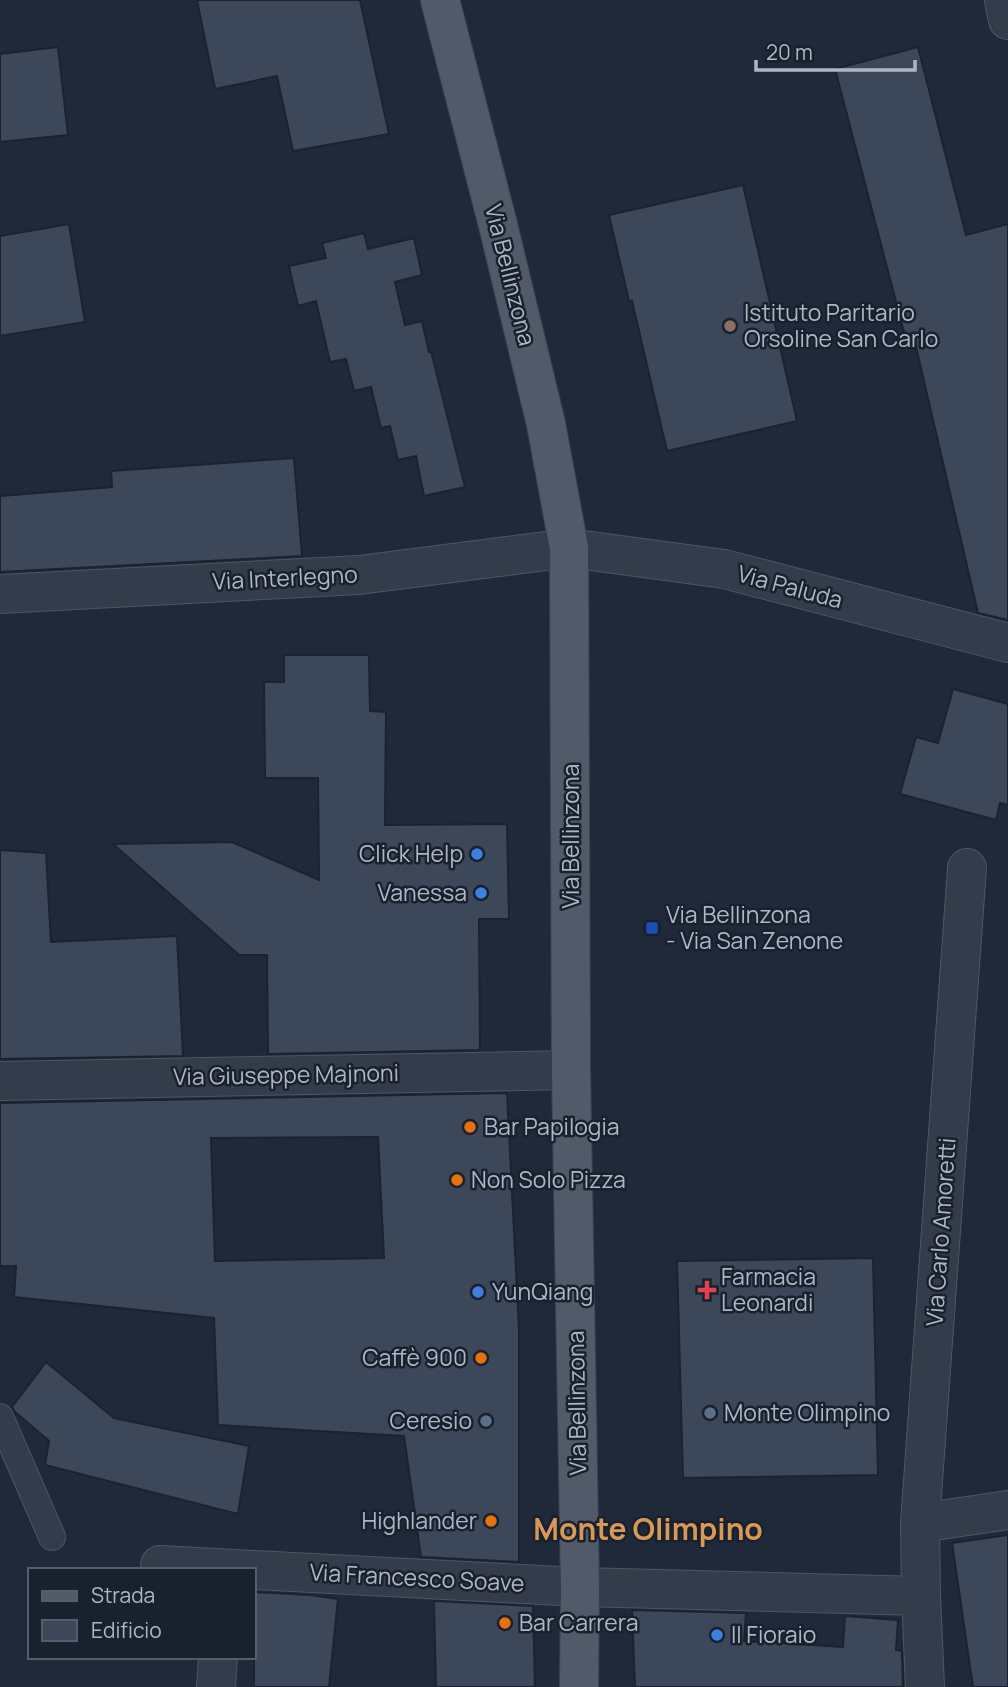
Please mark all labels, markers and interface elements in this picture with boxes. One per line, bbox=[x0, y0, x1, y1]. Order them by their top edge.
scale bar bbox=[756, 28, 915, 72]
text: 20 m bbox=[766, 38, 813, 66]
street label: Via Bellinzona bbox=[478, 201, 544, 349]
place label: Istituto Paritario Orsoline San Carlo bbox=[744, 296, 938, 354]
marker: Istituto Paritario Orsoline San Carlo bbox=[722, 318, 738, 334]
street label: Via Interlegno bbox=[212, 557, 358, 597]
street label: Via Paluda bbox=[734, 557, 846, 615]
street label: Via Bellinzona bbox=[554, 764, 586, 908]
place label: Click Help bbox=[359, 837, 463, 869]
marker: Click Help bbox=[469, 846, 485, 862]
place label: Vanessa bbox=[377, 876, 467, 908]
marker: Vanessa bbox=[473, 885, 489, 901]
place label: Via Bellinzona - Via San Zenone bbox=[666, 898, 843, 956]
marker: Via Bellinzona - Via San Zenone bbox=[644, 920, 660, 936]
street label: Via Giuseppe Majnoni bbox=[173, 1056, 399, 1092]
place label: Bar Papilogia bbox=[484, 1110, 620, 1142]
marker: Bar Papilogia bbox=[462, 1119, 478, 1135]
street label: Via Carlo Amoretti bbox=[917, 1137, 963, 1327]
place label: Non Solo Pizza bbox=[471, 1163, 626, 1195]
marker: Non Solo Pizza bbox=[449, 1172, 465, 1188]
place label: Farmacia Leonardi bbox=[721, 1260, 816, 1318]
place label: YunQiang bbox=[492, 1275, 593, 1307]
marker: Farmacia Leonardi bbox=[699, 1282, 715, 1298]
marker: YunQiang bbox=[470, 1284, 486, 1300]
street label: Via Bellinzona bbox=[559, 1330, 593, 1476]
place label: Caffè 900 bbox=[362, 1341, 467, 1373]
marker: Caffè 900 bbox=[473, 1350, 489, 1366]
place label: Monte Olimpino bbox=[724, 1396, 890, 1428]
place label: Ceresio bbox=[390, 1404, 472, 1436]
marker: Monte Olimpino bbox=[702, 1405, 718, 1421]
marker: Ceresio bbox=[478, 1413, 494, 1429]
place label: Highlander bbox=[362, 1504, 477, 1536]
district label: Monte Olimpino bbox=[533, 1508, 763, 1549]
marker: Highlander bbox=[483, 1513, 499, 1529]
street label: Via Francesco Soave bbox=[309, 1555, 525, 1599]
legend bbox=[28, 1568, 256, 1659]
text: Strada bbox=[91, 1581, 155, 1609]
place label: Bar Carrera bbox=[519, 1606, 638, 1638]
marker: Bar Carrera bbox=[497, 1615, 513, 1631]
text: Edificio bbox=[91, 1616, 162, 1644]
place label: Il Fioraio bbox=[731, 1618, 816, 1650]
marker: Il Fioraio bbox=[709, 1627, 725, 1643]

